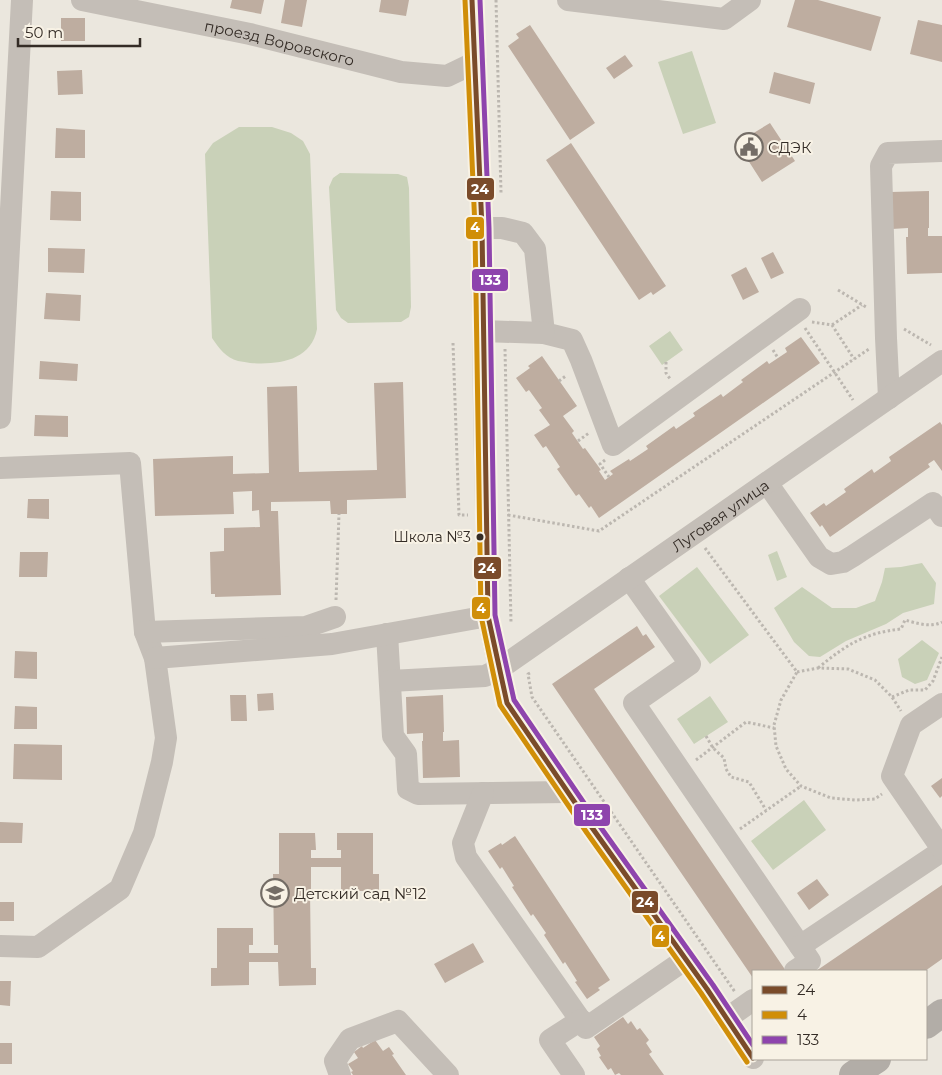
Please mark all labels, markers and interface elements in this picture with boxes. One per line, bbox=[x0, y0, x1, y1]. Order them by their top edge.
scale bar bbox=[18, 15, 140, 47]
street label: проезд Воровского bbox=[203, 16, 356, 69]
text: 50 m bbox=[25, 23, 63, 42]
public building icon: СДЭК bbox=[734, 132, 764, 162]
place label: СДЭК bbox=[768, 138, 812, 157]
line badge: 24 bbox=[466, 177, 495, 201]
text: 24 bbox=[471, 180, 489, 198]
line badge: 4 bbox=[465, 216, 485, 240]
text: 4 bbox=[470, 218, 480, 236]
line badge: 133 bbox=[471, 268, 509, 292]
text: 133 bbox=[479, 271, 501, 289]
street label: Луговая улица bbox=[668, 475, 772, 556]
place label: Школа №3 bbox=[394, 528, 471, 546]
marker: Школа №3 bbox=[475, 532, 485, 542]
line badge: 24 bbox=[473, 556, 502, 580]
text: 24 bbox=[478, 559, 496, 577]
line badge: 4 bbox=[471, 596, 491, 620]
text: 4 bbox=[476, 599, 486, 617]
line badge: 133 bbox=[573, 803, 611, 827]
text: 133 bbox=[581, 806, 603, 824]
school or university icon: Детский сад №12 bbox=[260, 878, 290, 908]
place label: Детский сад №12 bbox=[294, 884, 426, 903]
line badge: 24 bbox=[631, 890, 659, 914]
text: 24 bbox=[636, 893, 654, 911]
line badge: 4 bbox=[651, 924, 670, 948]
text: 4 bbox=[655, 927, 665, 945]
legend bbox=[752, 970, 927, 1060]
text: 24 bbox=[797, 980, 815, 999]
text: 4 bbox=[797, 1005, 807, 1024]
text: 133 bbox=[797, 1030, 819, 1049]

